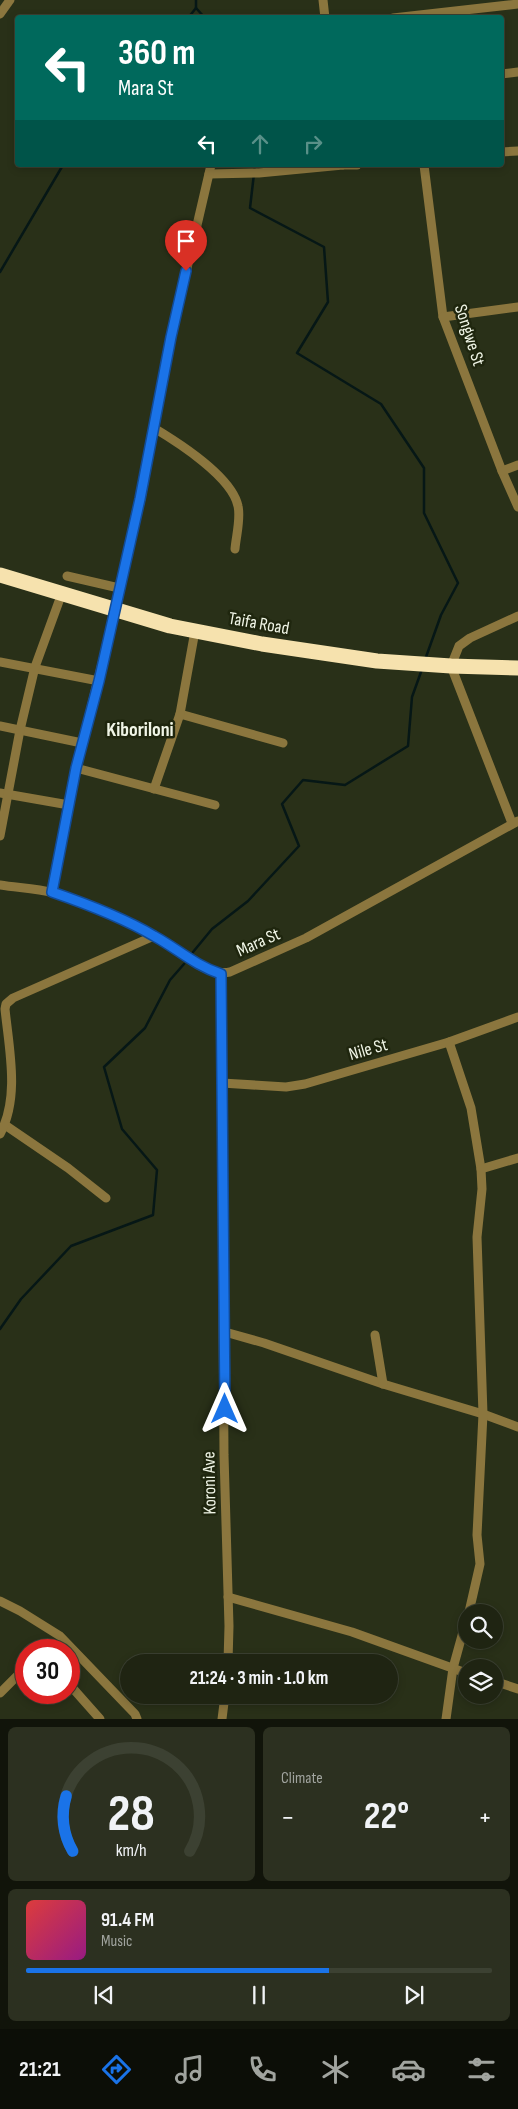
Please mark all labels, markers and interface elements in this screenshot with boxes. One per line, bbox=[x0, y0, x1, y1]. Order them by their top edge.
text: 360 m bbox=[118, 32, 195, 75]
icon: left bbox=[35, 35, 100, 100]
text: Mara St bbox=[118, 75, 174, 102]
icon: left bbox=[193, 130, 221, 158]
icon: ahead bbox=[246, 130, 274, 158]
icon: right bbox=[299, 130, 327, 158]
pin bbox=[165, 220, 207, 271]
icon: arrive bbox=[172, 227, 200, 255]
street label: Songwe St bbox=[450, 302, 489, 369]
street label: Taifa Road bbox=[227, 608, 291, 639]
district label: Kiboriloni bbox=[106, 718, 174, 742]
street label: Mara St bbox=[233, 923, 284, 961]
street label: Nile St bbox=[346, 1034, 390, 1065]
position arrow bbox=[198, 1382, 250, 1434]
street label: Koroni Ave bbox=[198, 1451, 221, 1515]
map controls bbox=[458, 1604, 503, 1704]
button: search bbox=[458, 1604, 503, 1649]
speed limit sign: 30 bbox=[15, 1639, 80, 1704]
button: layers bbox=[458, 1659, 503, 1704]
text: 21:24 · 3 min · 1.0 km bbox=[190, 1667, 328, 1690]
text: Climate bbox=[281, 1769, 323, 1788]
text: 28 bbox=[108, 1783, 155, 1846]
text: 22° bbox=[364, 1794, 409, 1839]
text: − bbox=[281, 1801, 295, 1834]
text: + bbox=[478, 1801, 492, 1834]
text: km/h bbox=[116, 1840, 147, 1861]
text: 91.4 FM bbox=[101, 1909, 154, 1932]
text: Music bbox=[101, 1932, 132, 1951]
icon: previous bbox=[90, 1981, 118, 2009]
icon: pause bbox=[245, 1981, 273, 2009]
icon: next bbox=[400, 1981, 428, 2009]
icon: directions bbox=[99, 2052, 134, 2087]
icon: music bbox=[172, 2052, 207, 2087]
icon: phone bbox=[245, 2052, 280, 2087]
icon: climate bbox=[318, 2052, 353, 2087]
icon: car bbox=[391, 2052, 426, 2087]
icon: filters bbox=[464, 2052, 499, 2087]
text: 21:21 bbox=[19, 2056, 61, 2083]

